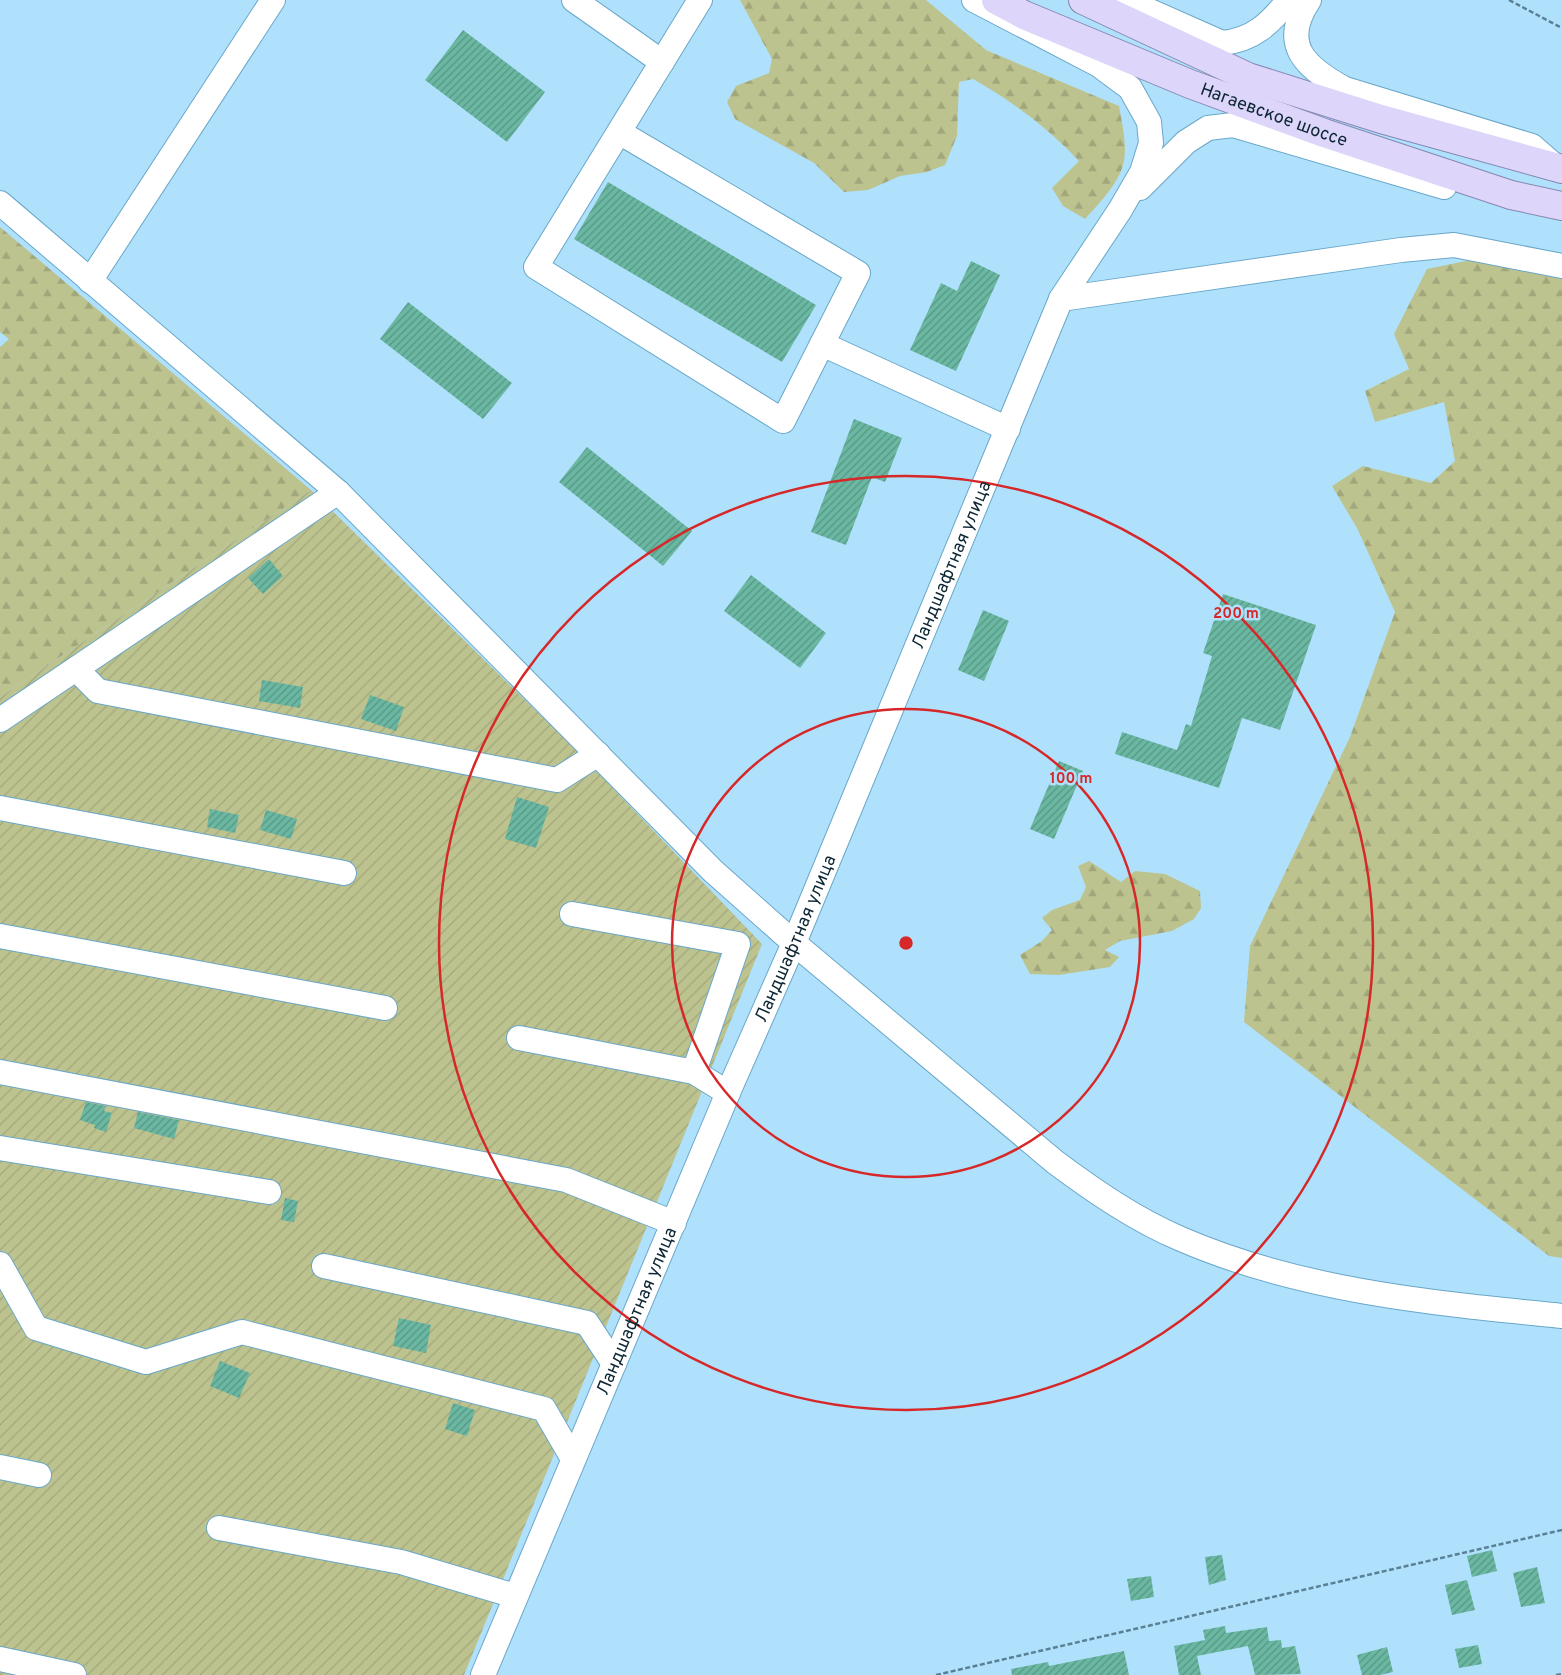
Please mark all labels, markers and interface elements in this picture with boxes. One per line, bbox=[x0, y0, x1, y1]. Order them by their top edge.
street label: Нагаевское шоссе bbox=[1197, 79, 1350, 153]
street label: Ландшафтная улица bbox=[907, 478, 997, 653]
text: 200 m bbox=[1213, 605, 1259, 624]
text: 100 m bbox=[1050, 770, 1092, 789]
street label: Ландшафтная улица bbox=[750, 852, 842, 1026]
centre of rings bbox=[897, 934, 915, 952]
street label: Ландшафтная улица bbox=[592, 1224, 683, 1399]

